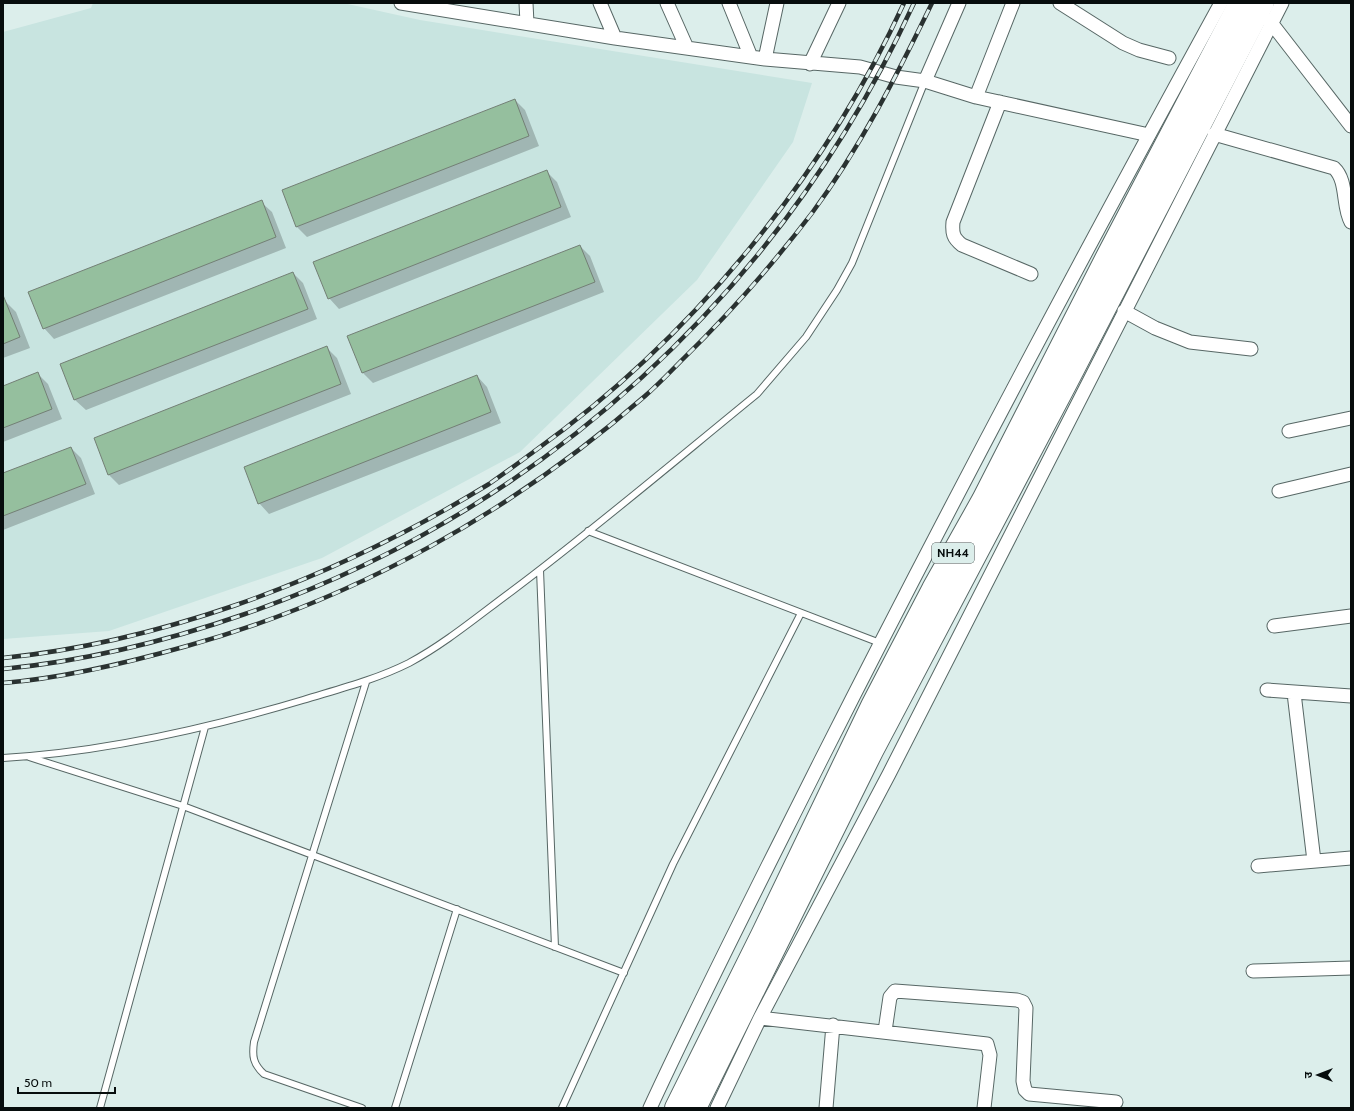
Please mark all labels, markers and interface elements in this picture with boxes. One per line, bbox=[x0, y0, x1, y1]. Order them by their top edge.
road number: NH44 bbox=[932, 543, 974, 563]
north arrow bbox=[1298, 1055, 1338, 1095]
scale bar bbox=[18, 1069, 115, 1095]
text: उ bbox=[1301, 1071, 1315, 1078]
text: 50 m bbox=[24, 1075, 52, 1090]

